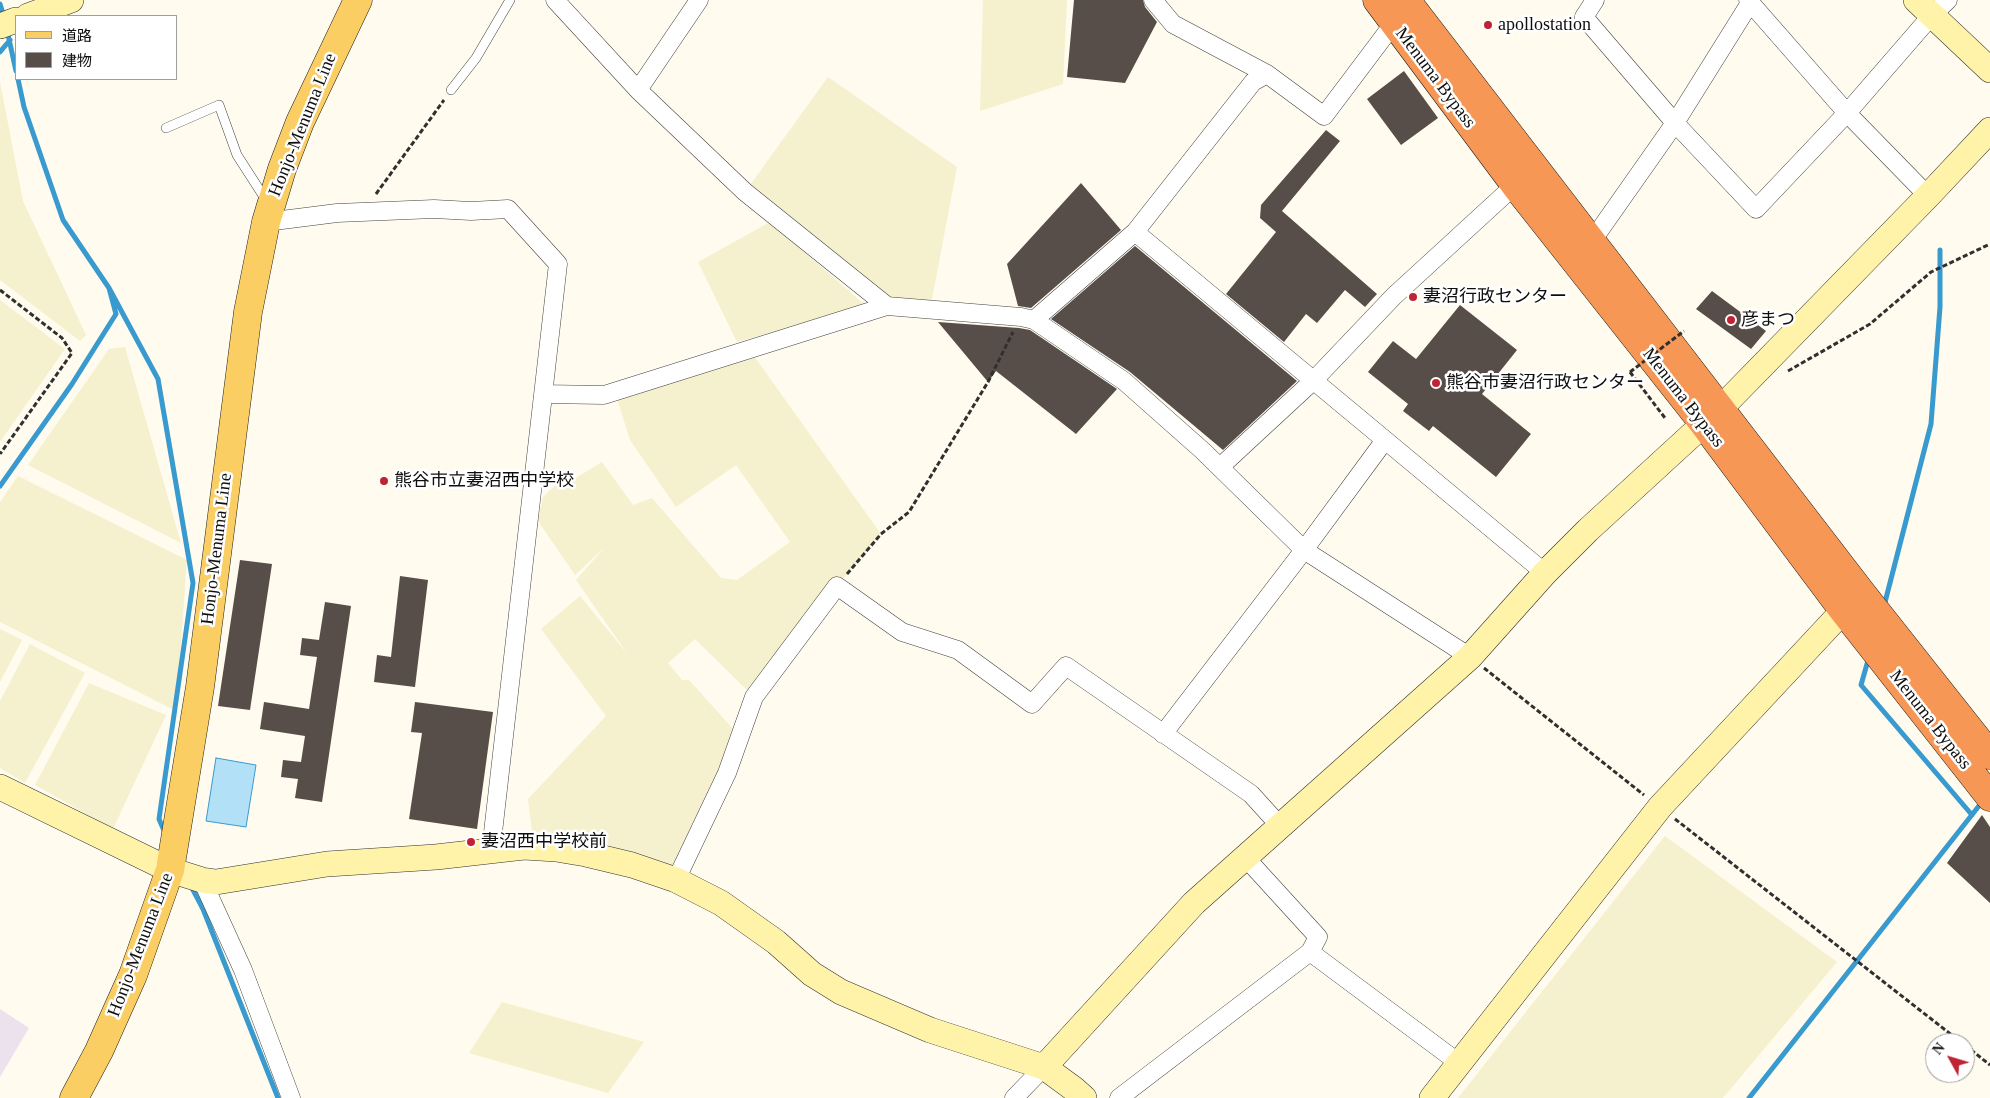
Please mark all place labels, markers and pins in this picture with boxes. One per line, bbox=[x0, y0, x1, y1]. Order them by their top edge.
place label: apollostation bbox=[1498, 14, 1591, 36]
marker: apollostation bbox=[1482, 19, 1494, 31]
place label: 妻沼行政センター bbox=[1423, 286, 1567, 308]
marker: 妻沼行政センター bbox=[1407, 291, 1419, 303]
place label: 彦まつ bbox=[1741, 309, 1795, 331]
marker: 彦まつ bbox=[1725, 314, 1737, 326]
place label: 熊谷市妻沼行政センター bbox=[1446, 372, 1644, 394]
marker: 熊谷市妻沼行政センター bbox=[1430, 377, 1442, 389]
place label: 熊谷市立妻沼西中学校 bbox=[394, 470, 574, 492]
marker: 熊谷市立妻沼西中学校 bbox=[378, 475, 390, 487]
place label: 妻沼西中学校前 bbox=[481, 831, 607, 853]
marker: 妻沼西中学校前 bbox=[465, 836, 477, 848]

